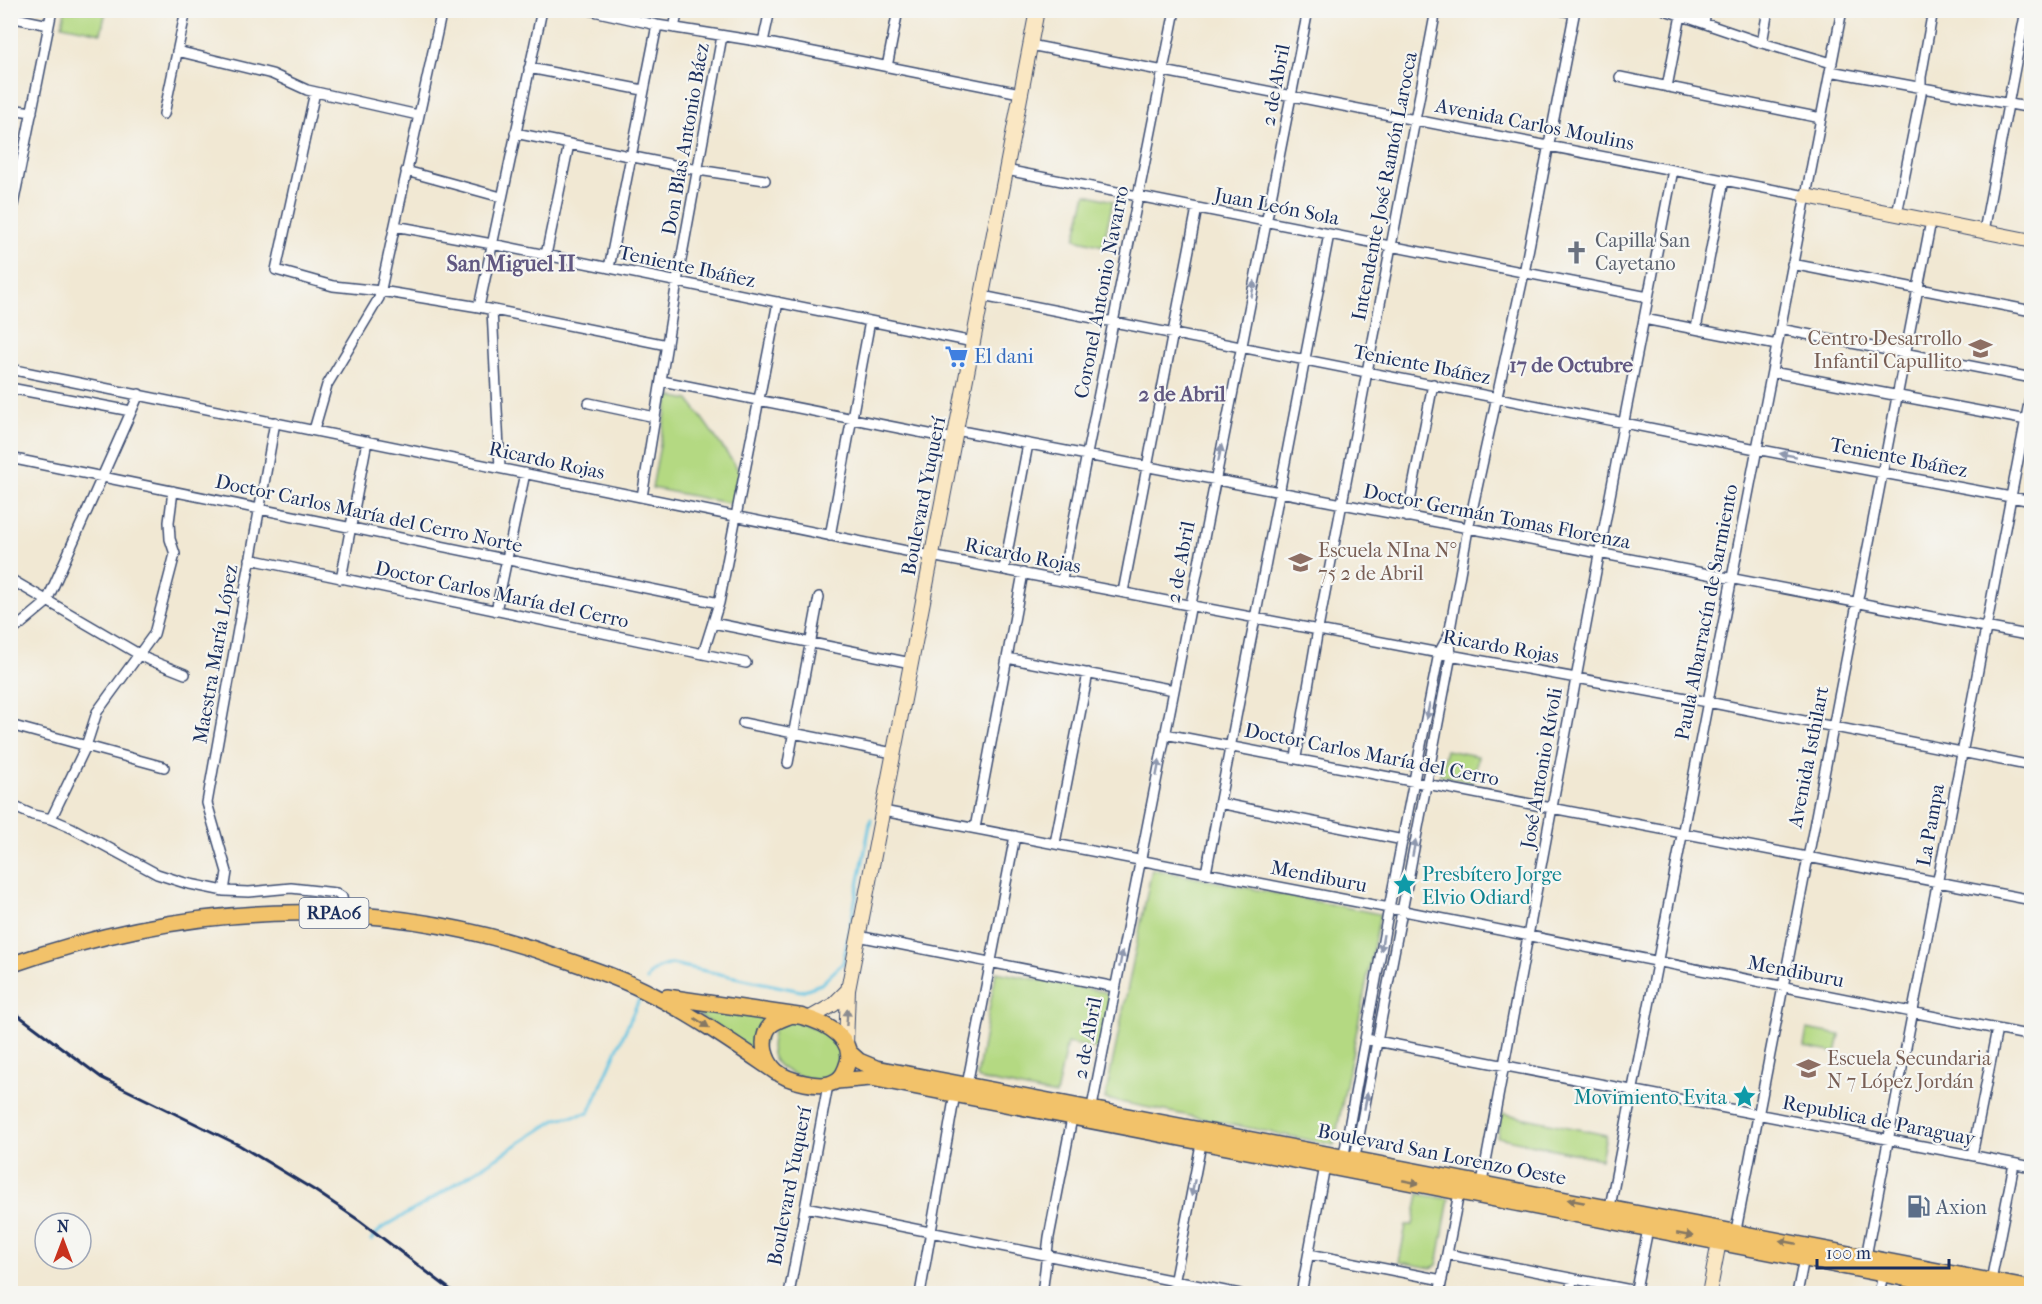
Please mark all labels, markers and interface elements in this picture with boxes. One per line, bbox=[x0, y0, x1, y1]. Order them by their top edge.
street label: Don Blas Antonio Báez bbox=[657, 41, 714, 237]
street label: 2 de Abril bbox=[1256, 42, 1295, 128]
street label: Intendente José Ramón Larocca bbox=[1347, 49, 1422, 323]
street label: Avenida Carlos Moulins bbox=[1433, 94, 1636, 155]
street label: Juan León Sola bbox=[1211, 183, 1342, 230]
street label: Coronel Antonio Navarro bbox=[1070, 184, 1133, 400]
place label: Capilla San Cayetano bbox=[1595, 229, 1691, 275]
church icon: Capilla San Cayetano bbox=[1564, 239, 1590, 265]
street label: Teniente Ibáñez bbox=[616, 241, 758, 292]
district label: San Miguel II bbox=[447, 251, 576, 277]
one-way arrow bbox=[1249, 280, 1258, 299]
place label: Centro Desarrollo Infantil Capullito bbox=[1808, 327, 1962, 373]
school or university icon: Centro Desarrollo Infantil Capullito bbox=[1967, 336, 1993, 362]
street label: Teniente Ibáñez bbox=[1351, 340, 1493, 389]
supermarket icon: El dani bbox=[943, 343, 969, 369]
place label: El dani bbox=[974, 345, 1034, 368]
district label: 17 de Octubre bbox=[1509, 353, 1633, 377]
district label: 2 de Abril bbox=[1138, 382, 1226, 406]
street label: Boulevard Yuquerí bbox=[897, 414, 950, 577]
street label: Teniente Ibáñez bbox=[1828, 433, 1970, 482]
street label: Ricardo Rojas bbox=[487, 437, 607, 484]
one-way arrow bbox=[1216, 443, 1225, 462]
one-way arrow bbox=[1779, 450, 1798, 459]
street label: Doctor Carlos María del Cerro Norte bbox=[213, 470, 525, 557]
street label: Doctor Germán Tomas Florenza bbox=[1361, 479, 1633, 554]
street label: Paula Albarracín de Sarmiento bbox=[1670, 482, 1743, 742]
street label: 2 de Abril bbox=[1161, 519, 1200, 605]
street label: Ricardo Rojas bbox=[963, 533, 1083, 578]
place label: Escuela NIna N° 75 2 de Abril bbox=[1318, 539, 1457, 585]
school or university icon: Escuela NIna N° 75 2 de Abril bbox=[1287, 549, 1313, 575]
street label: Doctor Carlos María del Cerro bbox=[373, 556, 631, 633]
street label: Maestra María López bbox=[188, 563, 243, 745]
street label: Ricardo Rojas bbox=[1441, 625, 1561, 668]
street label: Avenida Isthilart bbox=[1783, 684, 1834, 831]
street label: José Antonio Rívoli bbox=[1516, 686, 1567, 852]
one-way arrow bbox=[1423, 701, 1432, 720]
street label: Doctor Carlos María del Cerro bbox=[1243, 719, 1501, 790]
one-way arrow bbox=[1154, 758, 1163, 777]
street label: La Pampa bbox=[1912, 781, 1949, 868]
one-way arrow bbox=[1410, 838, 1419, 857]
street label: Mendiburu bbox=[1269, 856, 1370, 897]
place label: Presbítero Jorge Elvio Odiard bbox=[1422, 863, 1562, 909]
place icon: Presbítero Jorge Elvio Odiard bbox=[1391, 872, 1417, 898]
road number: RPA06 bbox=[300, 898, 368, 928]
one-way arrow bbox=[1378, 934, 1387, 953]
one-way arrow bbox=[1117, 949, 1126, 968]
street label: Mendiburu bbox=[1746, 951, 1847, 992]
street label: 2 de Abril bbox=[1068, 995, 1107, 1081]
one-way arrow bbox=[843, 1008, 852, 1027]
one-way arrow bbox=[694, 1017, 710, 1028]
place label: Escuela Secundaria N 7 López Jordán bbox=[1827, 1047, 1992, 1093]
school or university icon: Escuela Secundaria N 7 López Jordán bbox=[1796, 1056, 1822, 1082]
place icon: Movimiento Evita bbox=[1732, 1084, 1758, 1110]
place label: Movimiento Evita bbox=[1574, 1086, 1728, 1109]
street label: Republica de Paraguay bbox=[1781, 1091, 1979, 1151]
one-way arrow bbox=[1362, 1092, 1371, 1111]
street label: Boulevard Yuquerí bbox=[763, 1104, 816, 1267]
street label: Boulevard San Lorenzo Oeste bbox=[1316, 1119, 1568, 1190]
one-way arrow bbox=[1187, 1178, 1197, 1197]
one-way arrow bbox=[1402, 1178, 1421, 1187]
fuel station icon: Axion bbox=[1905, 1194, 1931, 1220]
one-way arrow bbox=[1567, 1196, 1586, 1205]
place label: Axion bbox=[1935, 1196, 1987, 1219]
north arrow bbox=[33, 1211, 93, 1271]
text: N bbox=[57, 1217, 70, 1236]
one-way arrow bbox=[1675, 1231, 1694, 1240]
scale bar bbox=[1817, 1232, 1949, 1270]
one-way arrow bbox=[1779, 1237, 1798, 1246]
text: 100 m bbox=[1826, 1243, 1871, 1264]

